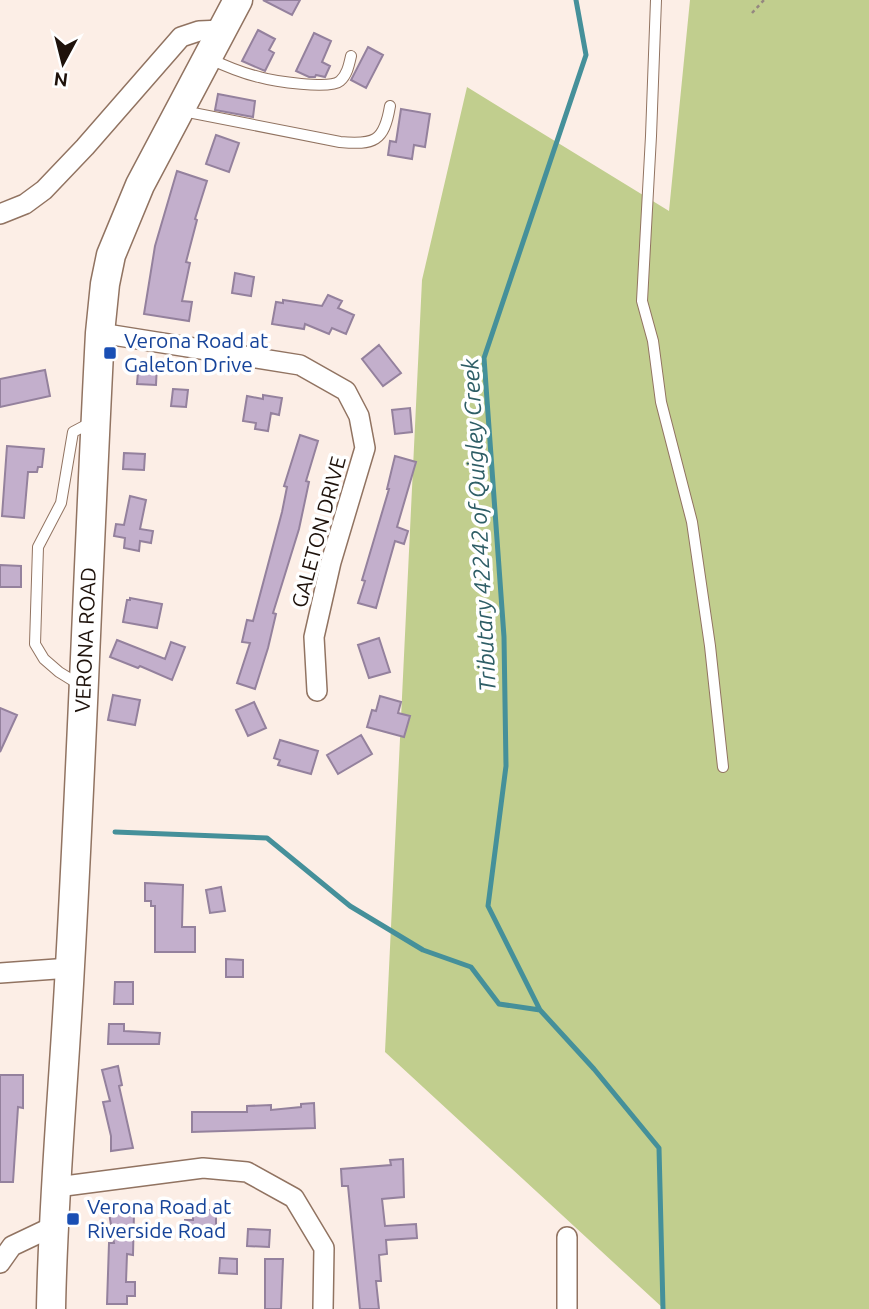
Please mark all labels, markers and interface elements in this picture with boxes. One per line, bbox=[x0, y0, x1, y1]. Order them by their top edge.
north arrow bbox=[28, 28, 98, 98]
text: N bbox=[53, 68, 69, 92]
place label: Verona Road at Galeton Drive bbox=[124, 328, 268, 376]
marker: Verona Road at Galeton Drive bbox=[102, 345, 118, 361]
water label: Tributary 42242 of Quigley Creek bbox=[457, 357, 501, 693]
street label: GALETON DRIVE bbox=[286, 453, 350, 610]
street label: VERONA ROAD bbox=[70, 567, 100, 713]
place label: Verona Road at Riverside Road bbox=[87, 1194, 231, 1242]
marker: Verona Road at Riverside Road bbox=[65, 1211, 81, 1227]

